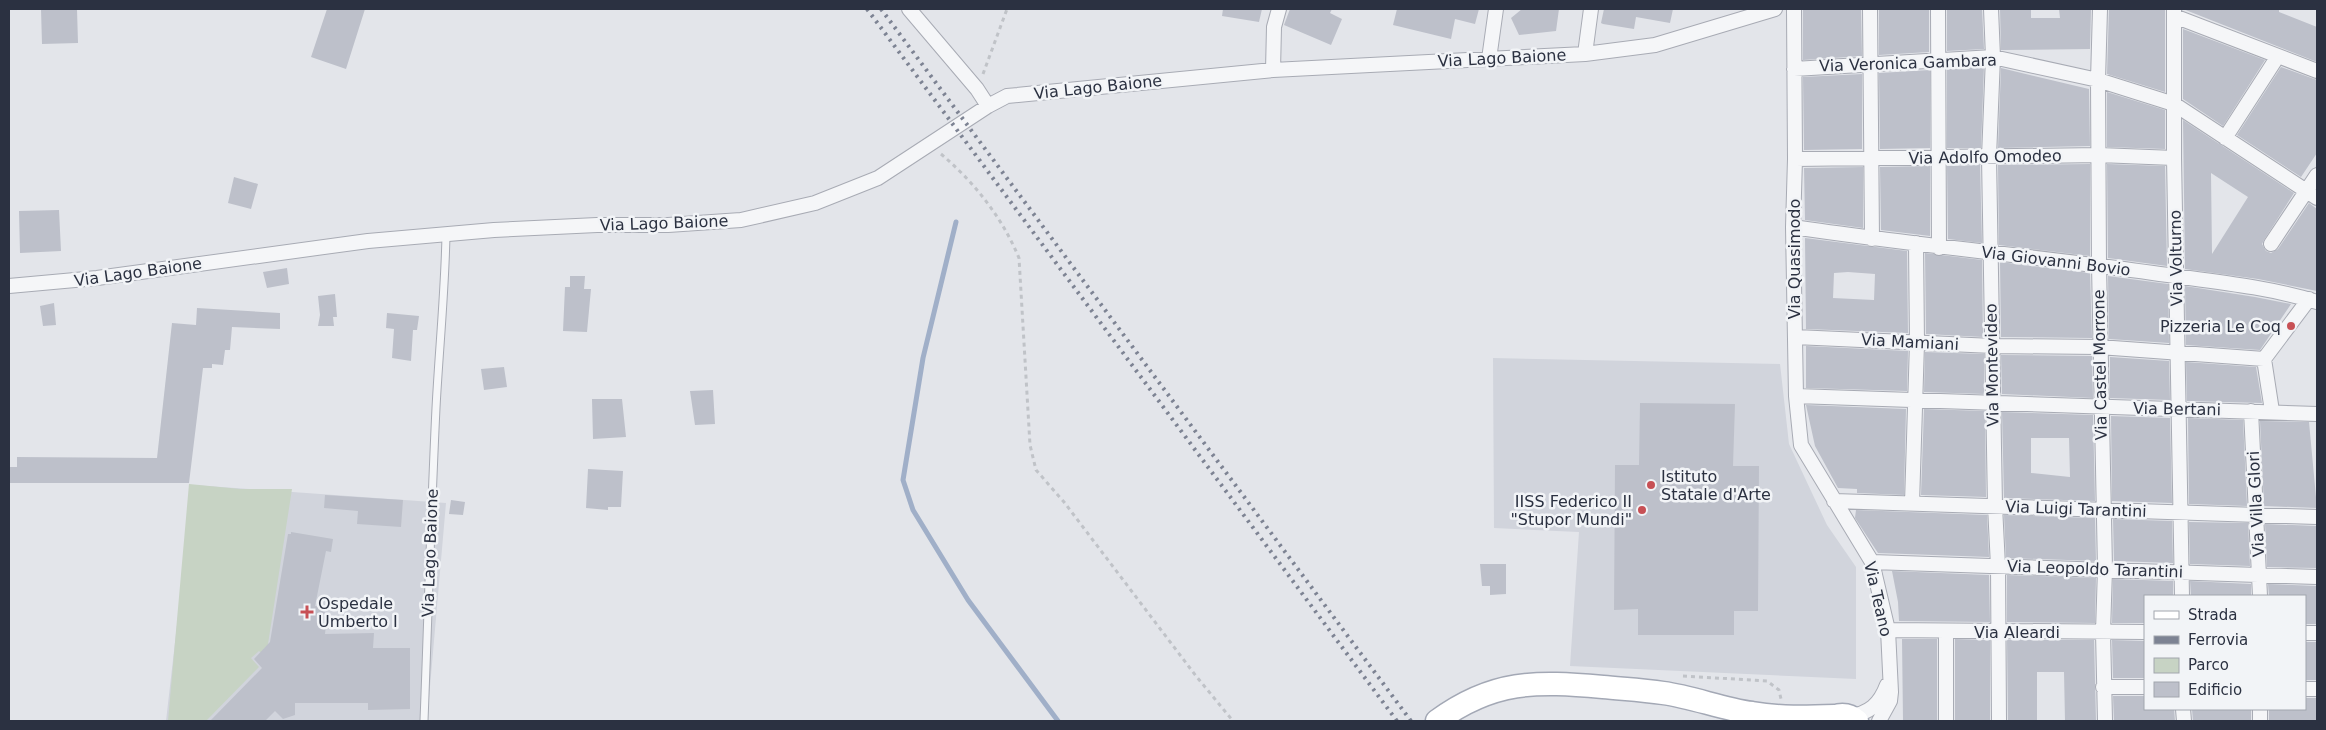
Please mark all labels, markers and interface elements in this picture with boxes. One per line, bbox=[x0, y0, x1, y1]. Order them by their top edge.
street label: Via Lago Baione bbox=[1437, 45, 1567, 71]
street label: Via Veronica Gambara bbox=[1819, 50, 1997, 76]
street label: Via Lago Baione bbox=[1033, 71, 1163, 103]
street label: Via Adolfo Omodeo bbox=[1908, 146, 2062, 168]
street label: Via Quasimodo bbox=[1785, 199, 1804, 319]
street label: Via Volturno bbox=[2166, 210, 2186, 306]
street label: Via Lago Baione bbox=[599, 211, 729, 235]
street label: Via Giovanni Bovio bbox=[1980, 242, 2132, 280]
street label: Via Lago Baione bbox=[73, 254, 203, 290]
street label: Via Castel Morrone bbox=[2089, 289, 2111, 441]
street label: Via Montevideo bbox=[1981, 303, 2003, 427]
place label: Pizzeria Le Coq bbox=[2160, 317, 2281, 336]
marker: Pizzeria Le Coq bbox=[2285, 320, 2297, 332]
street label: Via Mamiani bbox=[1861, 330, 1959, 354]
street label: Via Bertani bbox=[2133, 399, 2221, 419]
street label: Via Villa Glori bbox=[2244, 450, 2268, 558]
place label: Istituto Statale d'Arte bbox=[1661, 467, 1771, 504]
marker: Istituto Statale d'Arte bbox=[1645, 479, 1657, 491]
street label: Via Lago Baione bbox=[418, 488, 442, 618]
place label: IISS Federico II "Stupor Mundi" bbox=[1510, 492, 1632, 529]
street label: Via Luigi Tarantini bbox=[2005, 497, 2147, 521]
marker: IISS Federico II "Stupor Mundi" bbox=[1636, 504, 1648, 516]
street label: Via Leopoldo Tarantini bbox=[2007, 556, 2183, 582]
street label: Via Teano bbox=[1860, 560, 1896, 638]
place label: Ospedale Umberto I bbox=[318, 594, 398, 631]
legend bbox=[2144, 595, 2306, 710]
marker: Ospedale Umberto I bbox=[300, 605, 314, 619]
text: Strada bbox=[2188, 606, 2237, 624]
street label: Via Aleardi bbox=[1974, 623, 2060, 642]
text: Ferrovia bbox=[2188, 631, 2248, 649]
text: Parco bbox=[2188, 656, 2229, 674]
text: Edificio bbox=[2188, 681, 2242, 699]

